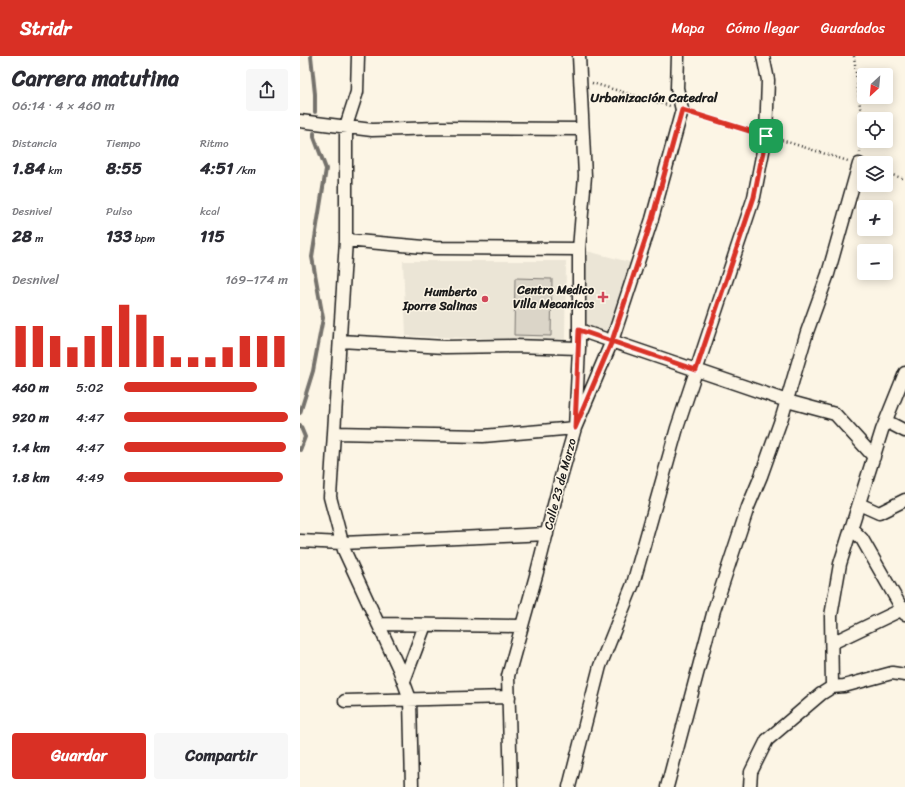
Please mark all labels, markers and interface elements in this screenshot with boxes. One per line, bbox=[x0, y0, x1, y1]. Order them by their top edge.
text: Stridr bbox=[20, 12, 71, 45]
text: Mapa bbox=[671, 16, 704, 41]
text: Cómo llegar bbox=[726, 16, 799, 41]
text: Guardados bbox=[821, 16, 885, 41]
text: Carrera matutina bbox=[12, 59, 179, 98]
north arrow bbox=[857, 68, 893, 104]
map controls bbox=[857, 68, 893, 280]
button: share bbox=[246, 69, 288, 111]
district label: Urbanización Catedral bbox=[591, 86, 719, 109]
text: 06:14 · 4 × 460 m bbox=[12, 94, 115, 117]
button: locate bbox=[857, 112, 893, 148]
pin bbox=[749, 119, 783, 153]
icon: arrive bbox=[755, 125, 777, 147]
text: Distancia bbox=[12, 134, 57, 153]
text: Tiempo bbox=[106, 134, 141, 153]
text: Ritmo bbox=[200, 134, 229, 153]
text: 1.84 bbox=[12, 153, 45, 183]
text: 8:55 bbox=[106, 153, 142, 183]
text: 4:51 bbox=[200, 153, 233, 183]
button: layers bbox=[857, 156, 893, 192]
text: km bbox=[45, 161, 62, 180]
text: /km bbox=[233, 161, 256, 180]
button: + bbox=[857, 200, 893, 236]
text: Desnivel bbox=[12, 202, 52, 221]
text: Pulso bbox=[106, 202, 132, 221]
text: kcal bbox=[200, 202, 220, 221]
text: 28 bbox=[12, 221, 32, 251]
text: 133 bbox=[106, 221, 132, 251]
text: 115 bbox=[200, 221, 225, 251]
text: m bbox=[32, 229, 43, 248]
text: bpm bbox=[132, 229, 155, 248]
button: − bbox=[857, 244, 893, 280]
text: Desnivel bbox=[12, 268, 59, 291]
text: 169–174 m bbox=[225, 268, 288, 291]
place label: Centro Medico Villa Mecanicos bbox=[513, 279, 595, 315]
place label: Humberto Iporre Salinas bbox=[402, 281, 478, 317]
marker: Centro Medico Villa Mecanicos bbox=[597, 291, 609, 303]
marker: Humberto Iporre Salinas bbox=[480, 294, 490, 304]
text: 460 m bbox=[12, 376, 49, 399]
text: 5:02 bbox=[76, 376, 104, 399]
text: 920 m bbox=[12, 406, 49, 429]
text: 4:47 bbox=[76, 406, 104, 429]
text: 1.4 km bbox=[12, 436, 50, 459]
text: 4:47 bbox=[76, 436, 104, 459]
street label: Calle 23 de Marzo bbox=[537, 436, 583, 532]
text: 1.8 km bbox=[12, 466, 50, 489]
text: 4:49 bbox=[76, 466, 104, 489]
button: Guardar bbox=[12, 733, 146, 779]
button: Compartir bbox=[154, 733, 288, 779]

